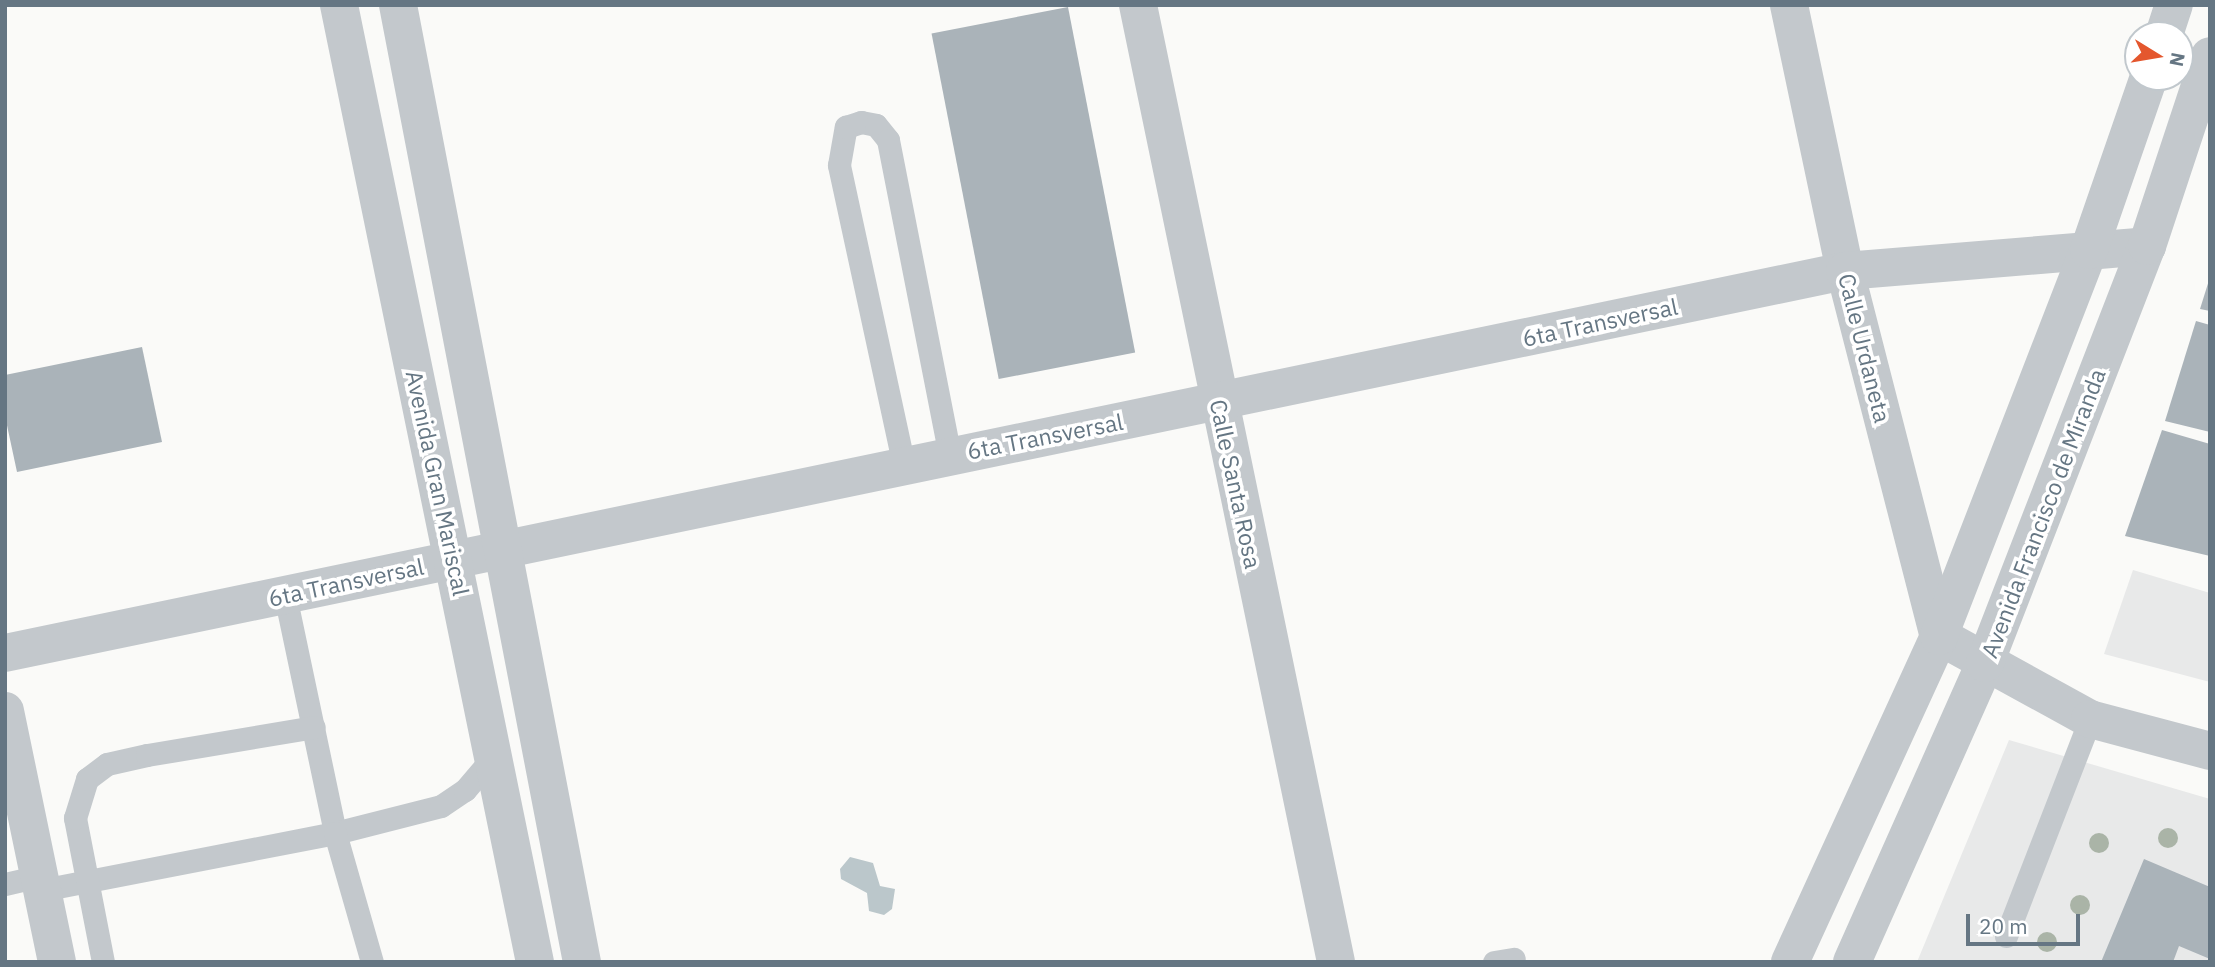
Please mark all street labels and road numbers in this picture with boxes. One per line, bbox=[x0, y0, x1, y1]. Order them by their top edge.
street label: Calle Urdaneta bbox=[1833, 271, 1897, 425]
street label: 6ta Transversal bbox=[1520, 292, 1680, 352]
street label: Avenida Francisco de Miranda bbox=[1975, 365, 2111, 661]
street label: Avenida Gran Mariscal bbox=[401, 368, 475, 598]
street label: Calle Santa Rosa bbox=[1205, 397, 1267, 571]
street label: 6ta Transversal bbox=[965, 407, 1125, 465]
street label: 6ta Transversal bbox=[266, 552, 426, 612]

